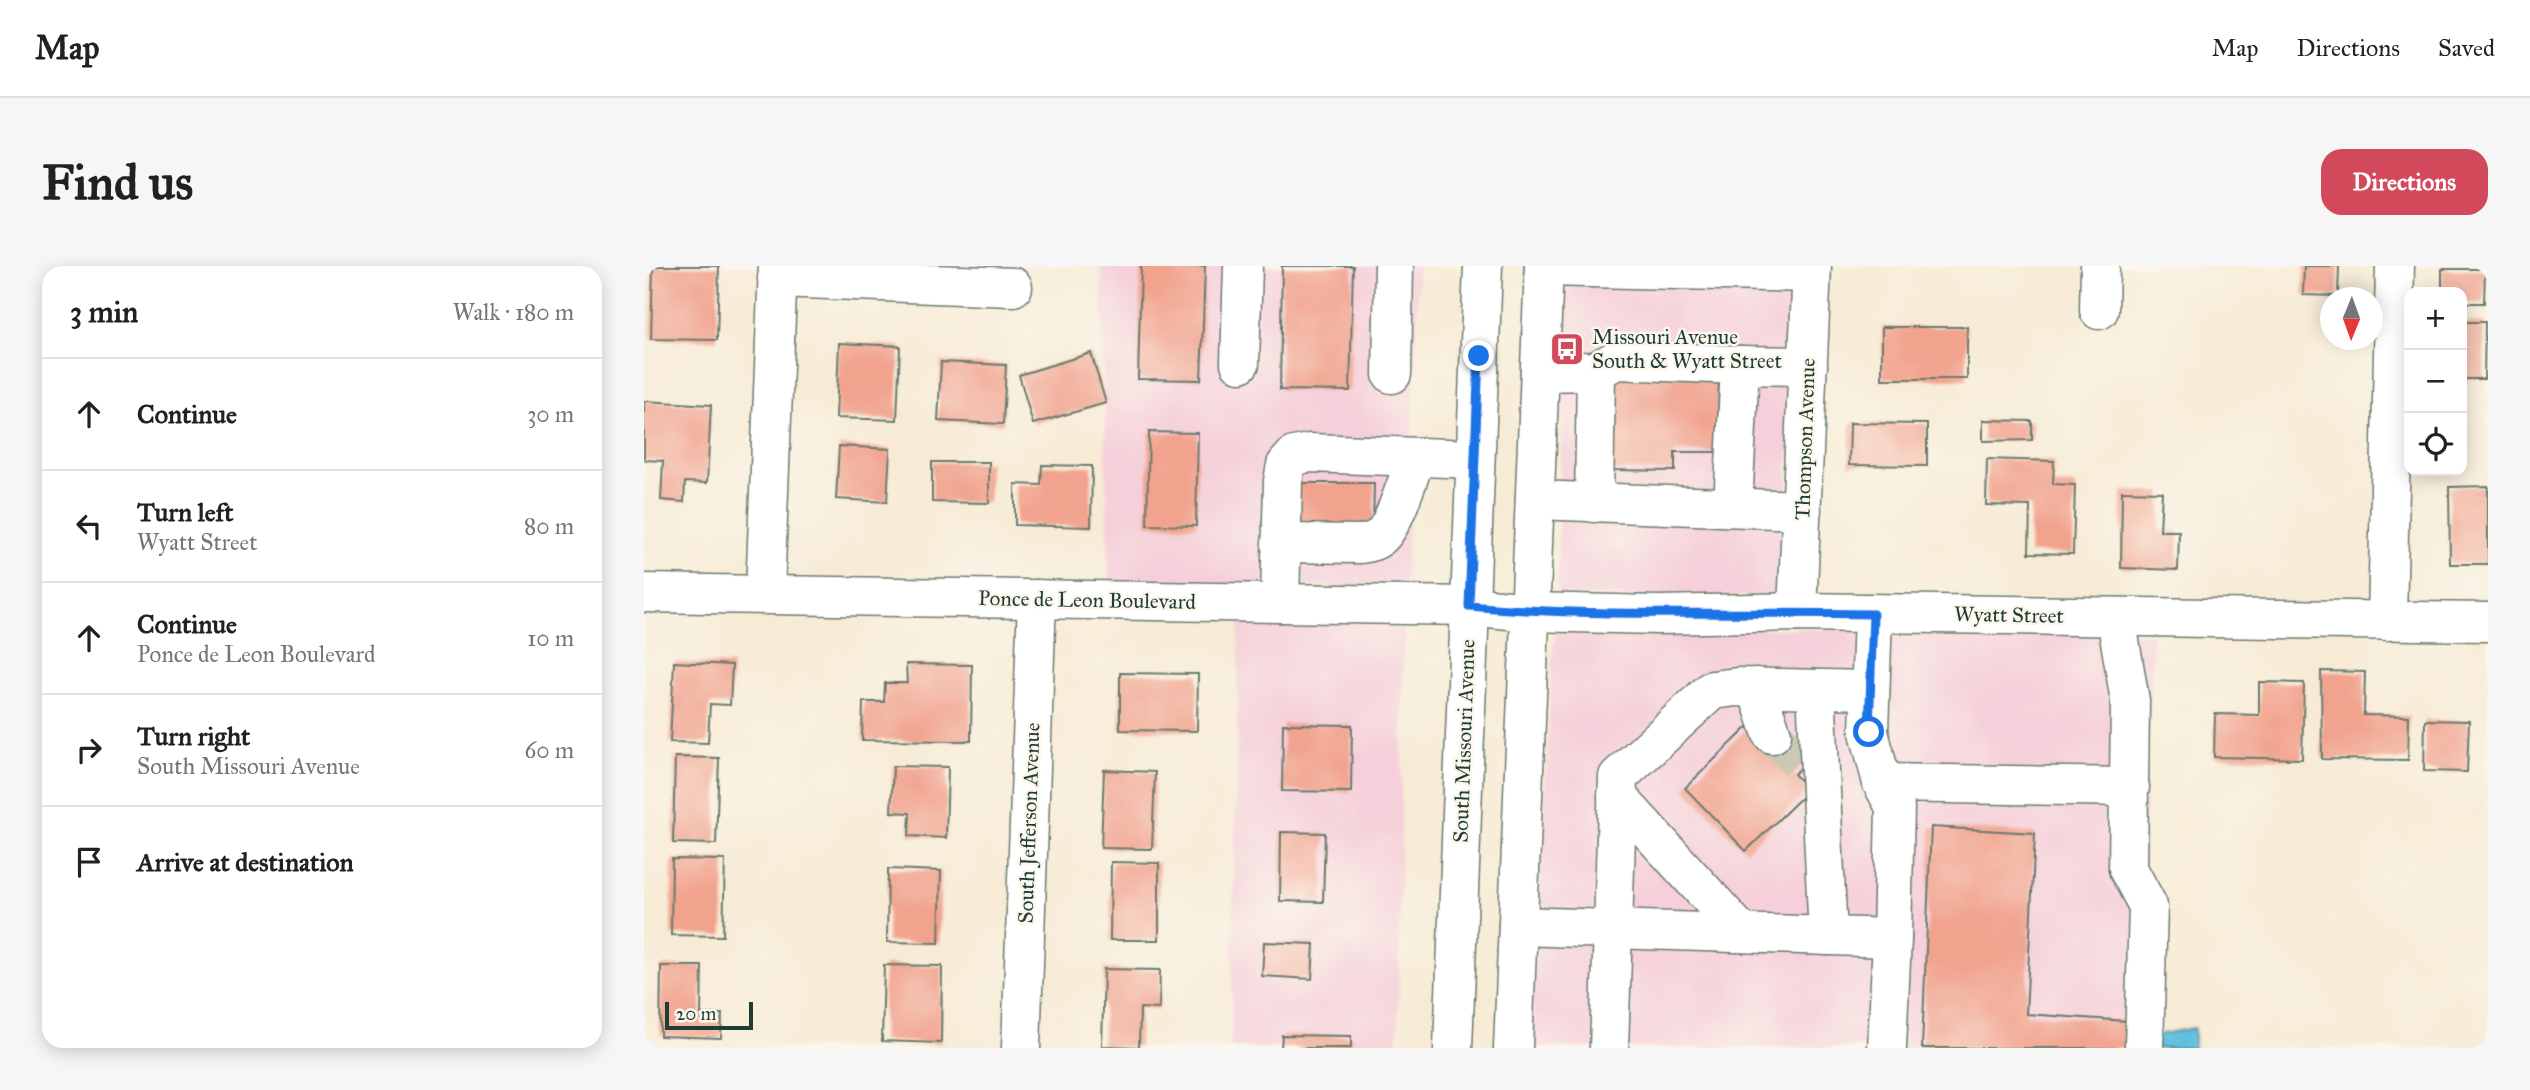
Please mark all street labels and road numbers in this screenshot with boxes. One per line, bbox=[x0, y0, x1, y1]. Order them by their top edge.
street label: Thompson Avenue bbox=[1789, 357, 1821, 520]
street label: Ponce de Leon Boulevard bbox=[978, 585, 1197, 615]
street label: Wyatt Street bbox=[1954, 601, 2065, 629]
street label: South Missouri Avenue bbox=[1447, 639, 1481, 843]
street label: South Jefferson Avenue bbox=[1013, 722, 1046, 924]

